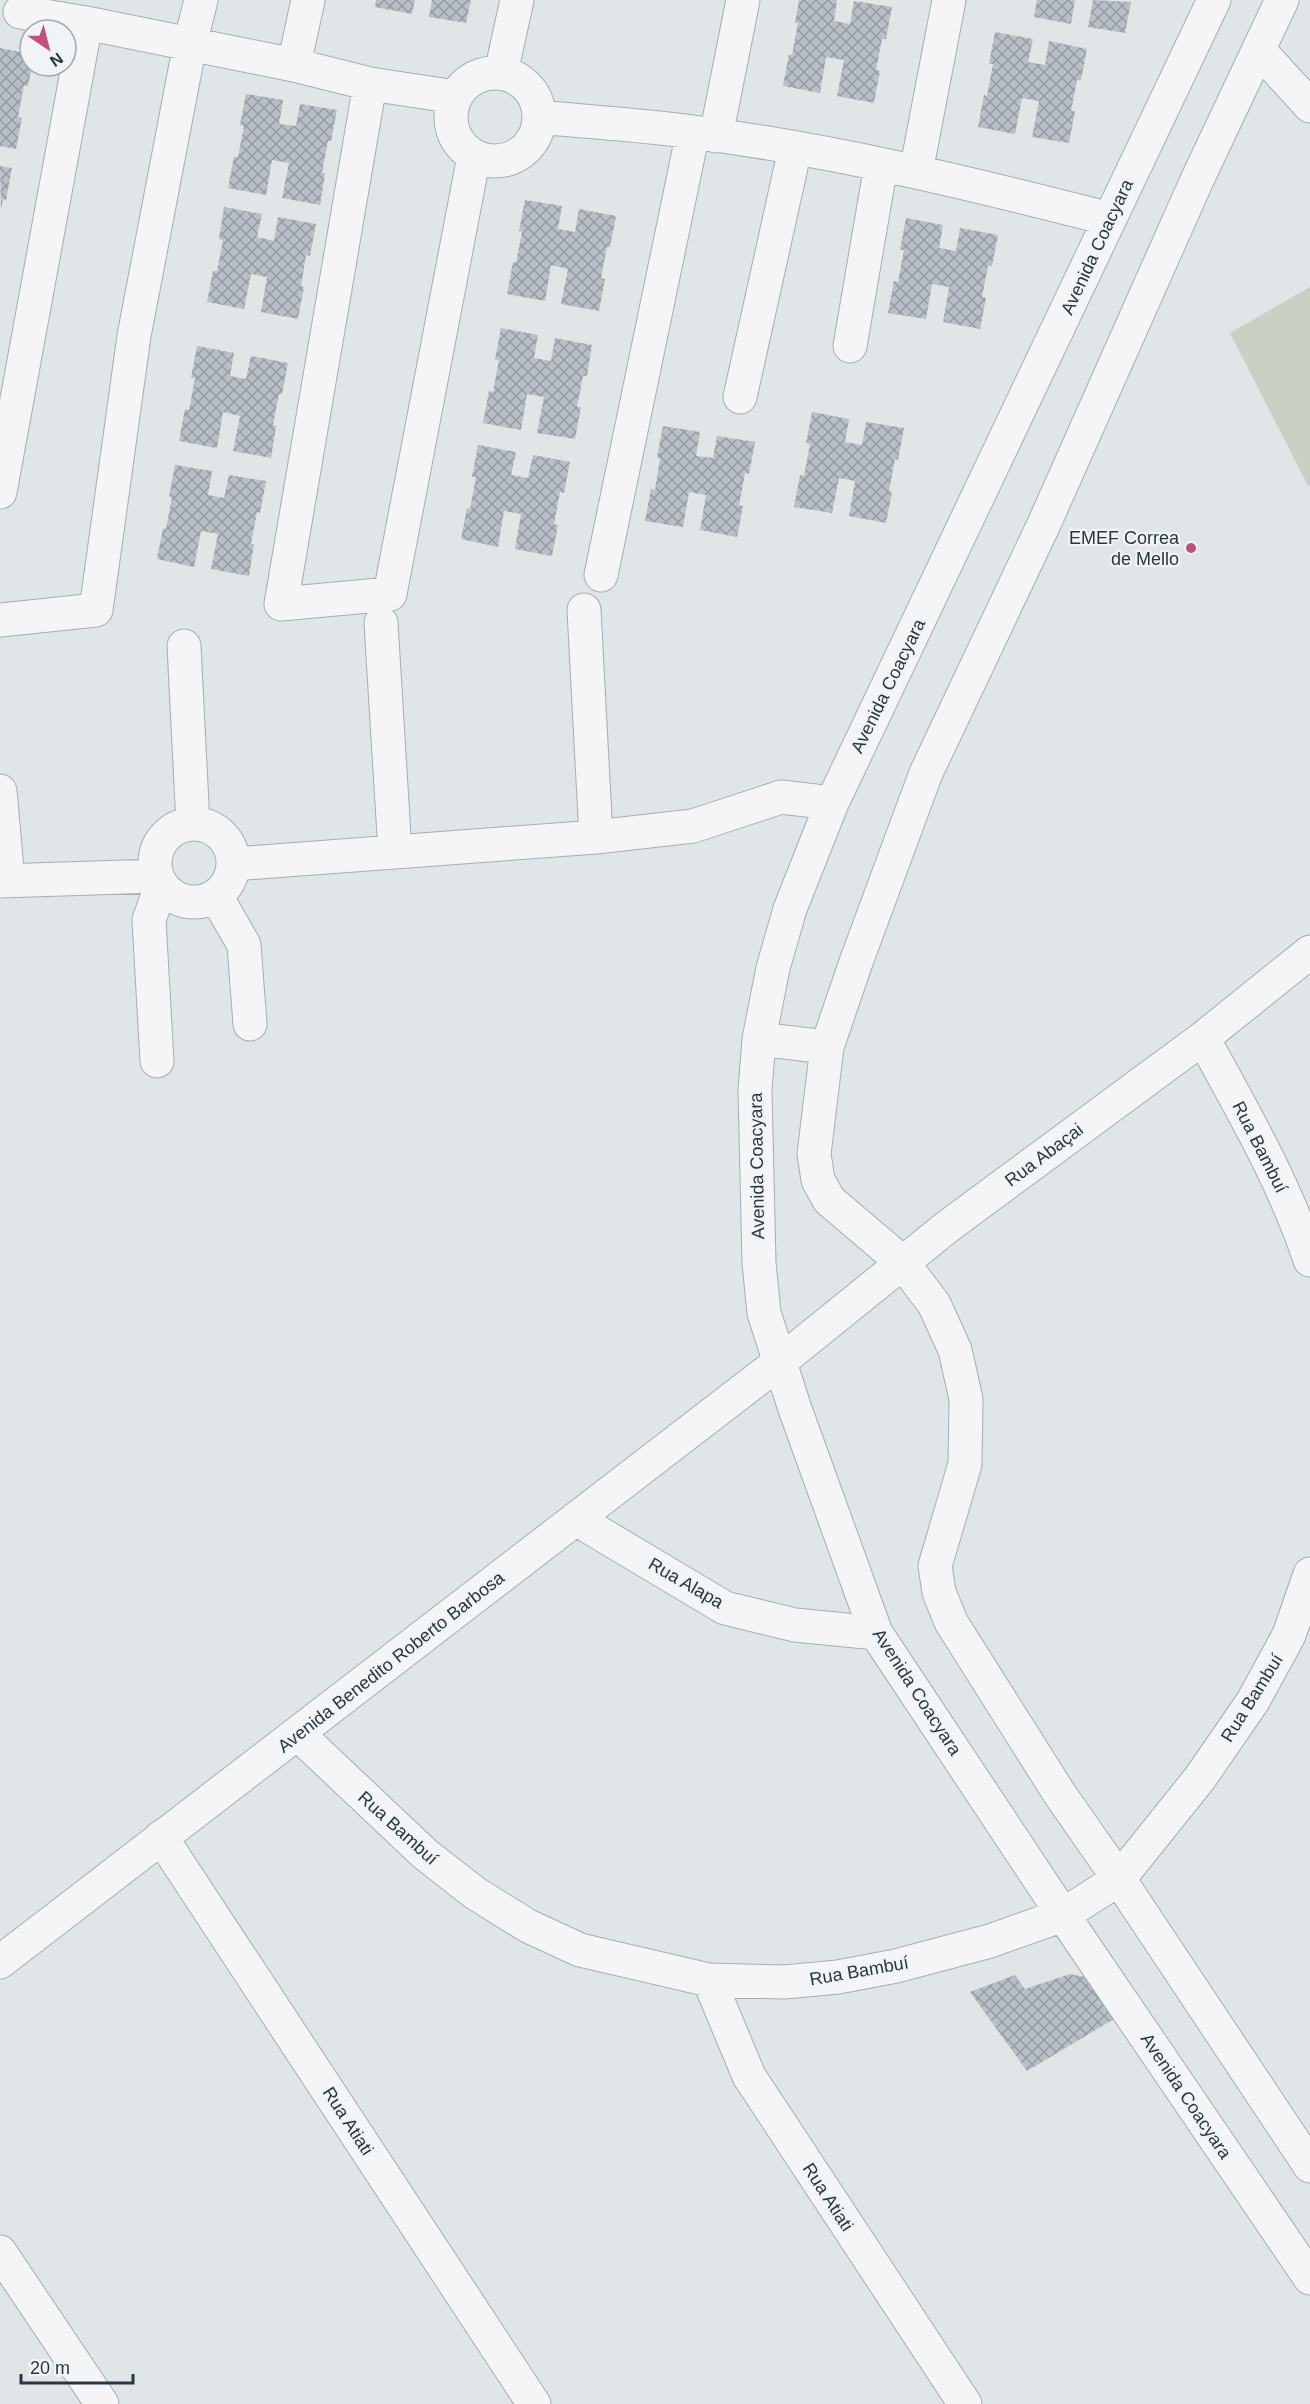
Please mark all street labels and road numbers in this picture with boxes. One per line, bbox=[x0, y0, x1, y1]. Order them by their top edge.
street label: Avenida Coacyara bbox=[1057, 175, 1137, 318]
street label: Avenida Coacyara bbox=[847, 615, 930, 756]
street label: Avenida Coacyara bbox=[746, 1091, 768, 1240]
street label: Rua Bambuí bbox=[1228, 1098, 1292, 1196]
street label: Rua Abaçai bbox=[1001, 1119, 1087, 1191]
street label: Rua Alapa bbox=[645, 1554, 728, 1613]
street label: Avenida Benedito Roberto Barbosa bbox=[274, 1567, 509, 1757]
street label: Avenida Coacyara bbox=[869, 1625, 966, 1760]
street label: Rua Bambuí bbox=[1217, 1650, 1287, 1746]
street label: Rua Bambuí bbox=[354, 1787, 442, 1869]
street label: Rua Bambuí bbox=[808, 1952, 910, 1990]
street label: Avenida Coacyara bbox=[1137, 2030, 1236, 2163]
street label: Rua Atiati bbox=[319, 2083, 377, 2159]
street label: Rua Atiati bbox=[799, 2159, 857, 2235]

